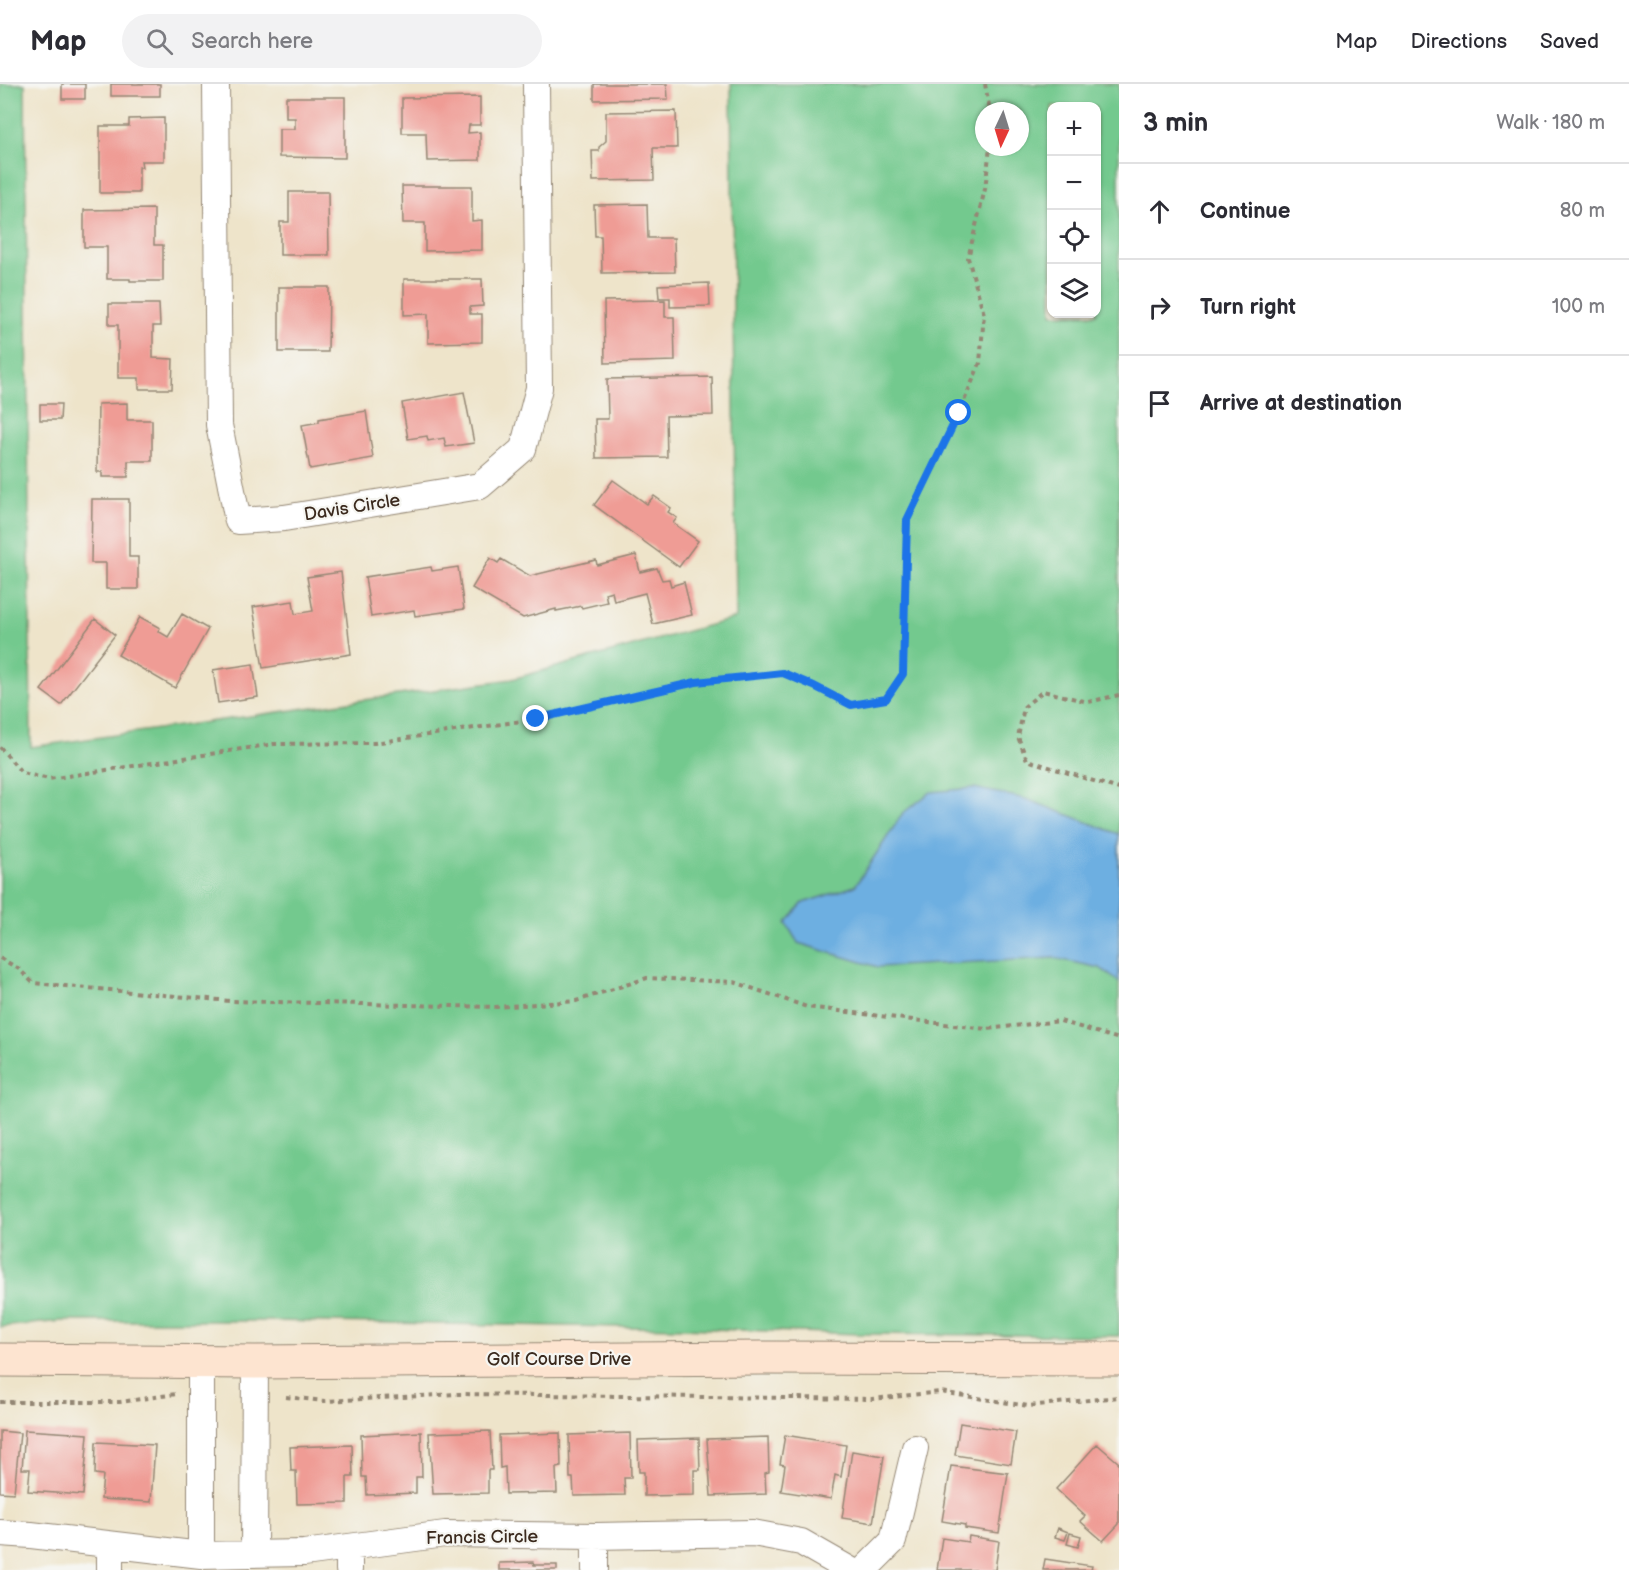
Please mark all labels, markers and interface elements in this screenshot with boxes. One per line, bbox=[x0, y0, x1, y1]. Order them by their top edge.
search box bbox=[122, 14, 542, 68]
text: Map bbox=[30, 25, 86, 58]
icon: search bbox=[143, 25, 176, 58]
text: Search here bbox=[191, 28, 313, 55]
text: Map bbox=[1335, 29, 1378, 54]
text: Directions bbox=[1411, 29, 1507, 54]
text: Saved bbox=[1540, 29, 1599, 54]
north arrow bbox=[975, 102, 1029, 156]
map controls bbox=[1047, 102, 1101, 318]
button: + bbox=[1047, 102, 1101, 156]
text: 3 min bbox=[1143, 108, 1208, 139]
text: Walk · 180 m bbox=[1496, 111, 1605, 135]
button: − bbox=[1047, 156, 1101, 210]
icon: ahead bbox=[1143, 195, 1176, 228]
text: Continue bbox=[1200, 198, 1290, 225]
text: 80 m bbox=[1560, 199, 1605, 223]
button: locate bbox=[1047, 210, 1101, 264]
button: layers bbox=[1047, 264, 1101, 318]
icon: right bbox=[1143, 291, 1176, 324]
text: Turn right bbox=[1200, 294, 1296, 321]
text: 100 m bbox=[1552, 295, 1605, 319]
icon: arrive bbox=[1143, 387, 1176, 420]
text: Arrive at destination bbox=[1200, 390, 1402, 417]
route start bbox=[945, 399, 971, 425]
street label: Davis Circle bbox=[303, 489, 402, 525]
route end bbox=[522, 705, 548, 731]
street label: Golf Course Drive bbox=[487, 1349, 631, 1370]
street label: Francis Circle bbox=[426, 1526, 539, 1549]

